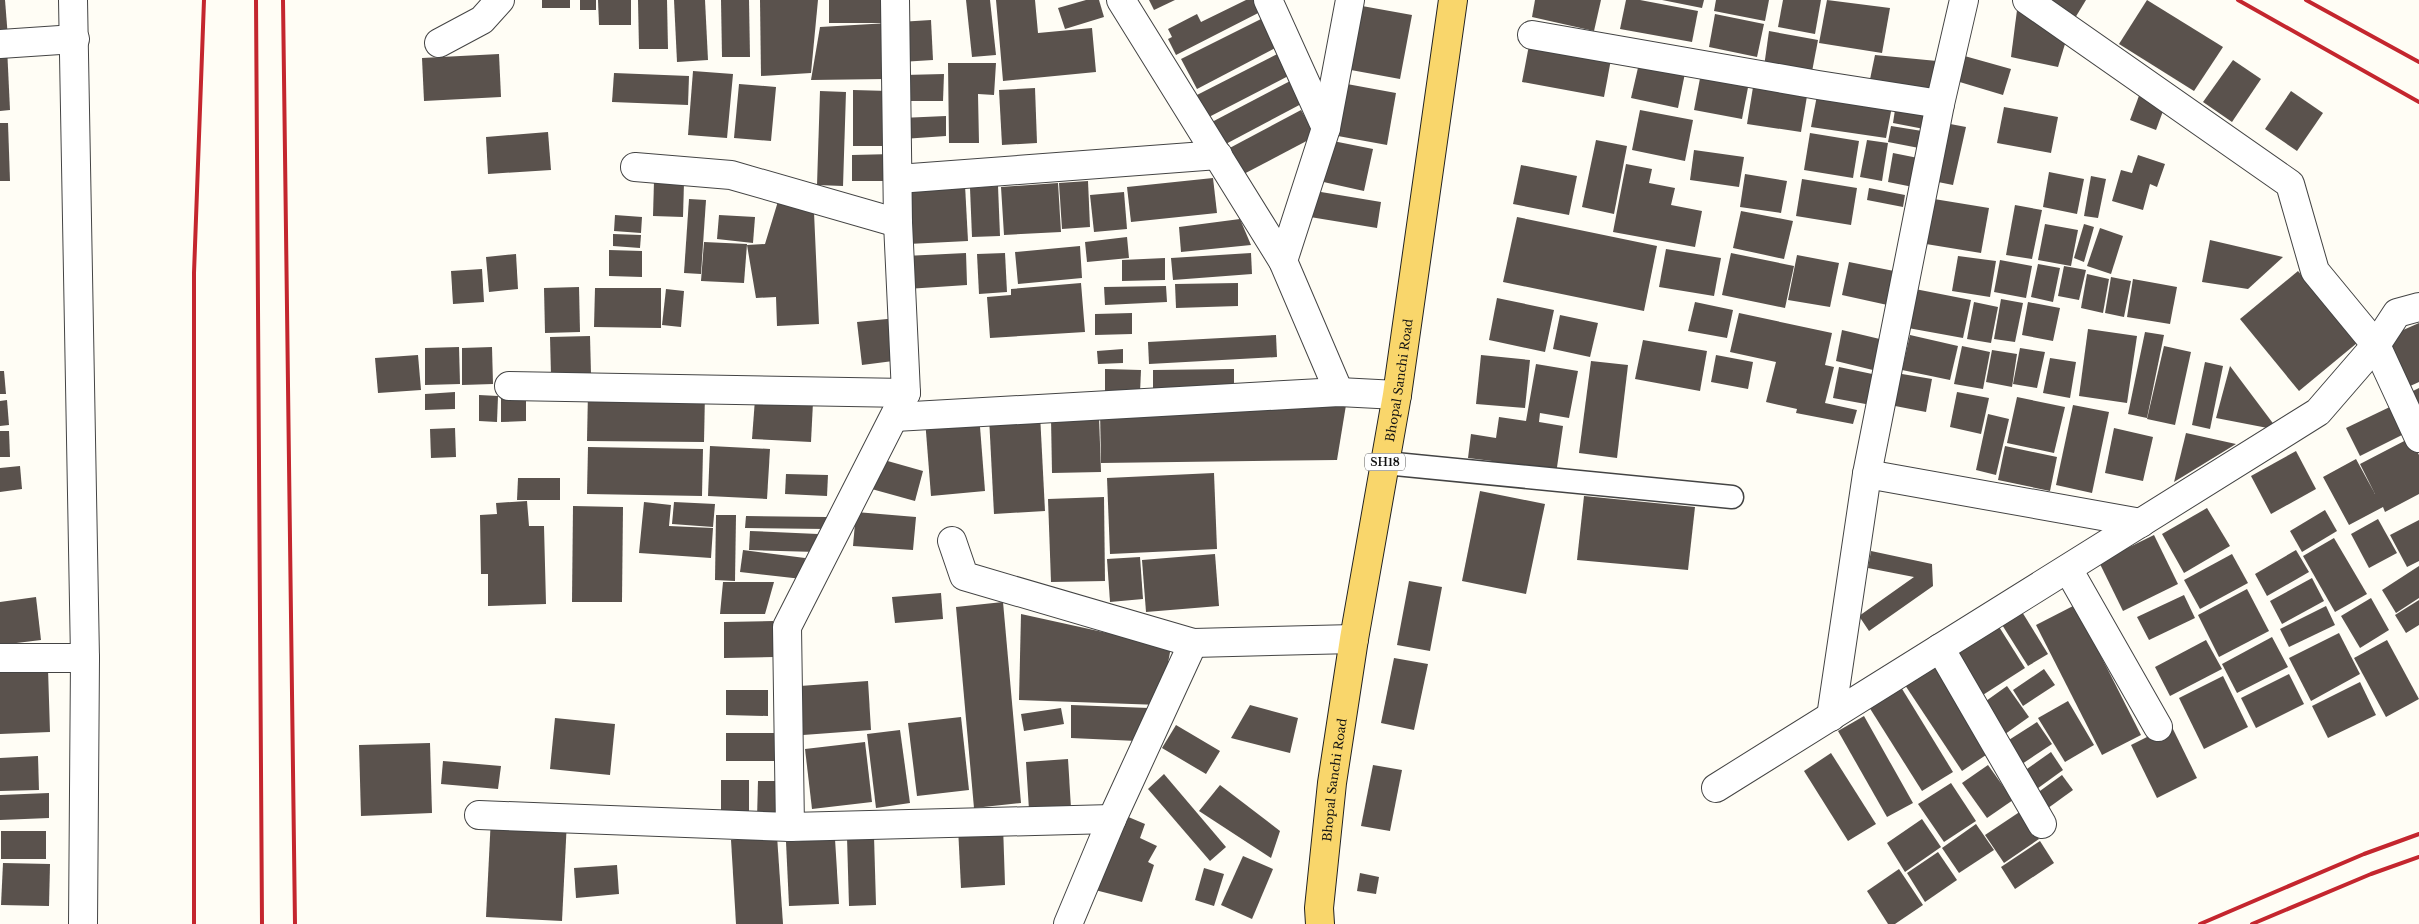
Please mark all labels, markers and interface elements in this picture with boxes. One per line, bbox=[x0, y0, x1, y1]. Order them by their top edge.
street label: Bhopal Sanchi Road bbox=[1381, 318, 1415, 443]
road number: SH18 bbox=[1365, 454, 1405, 471]
street label: Bhopal Sanchi Road bbox=[1318, 717, 1349, 842]

